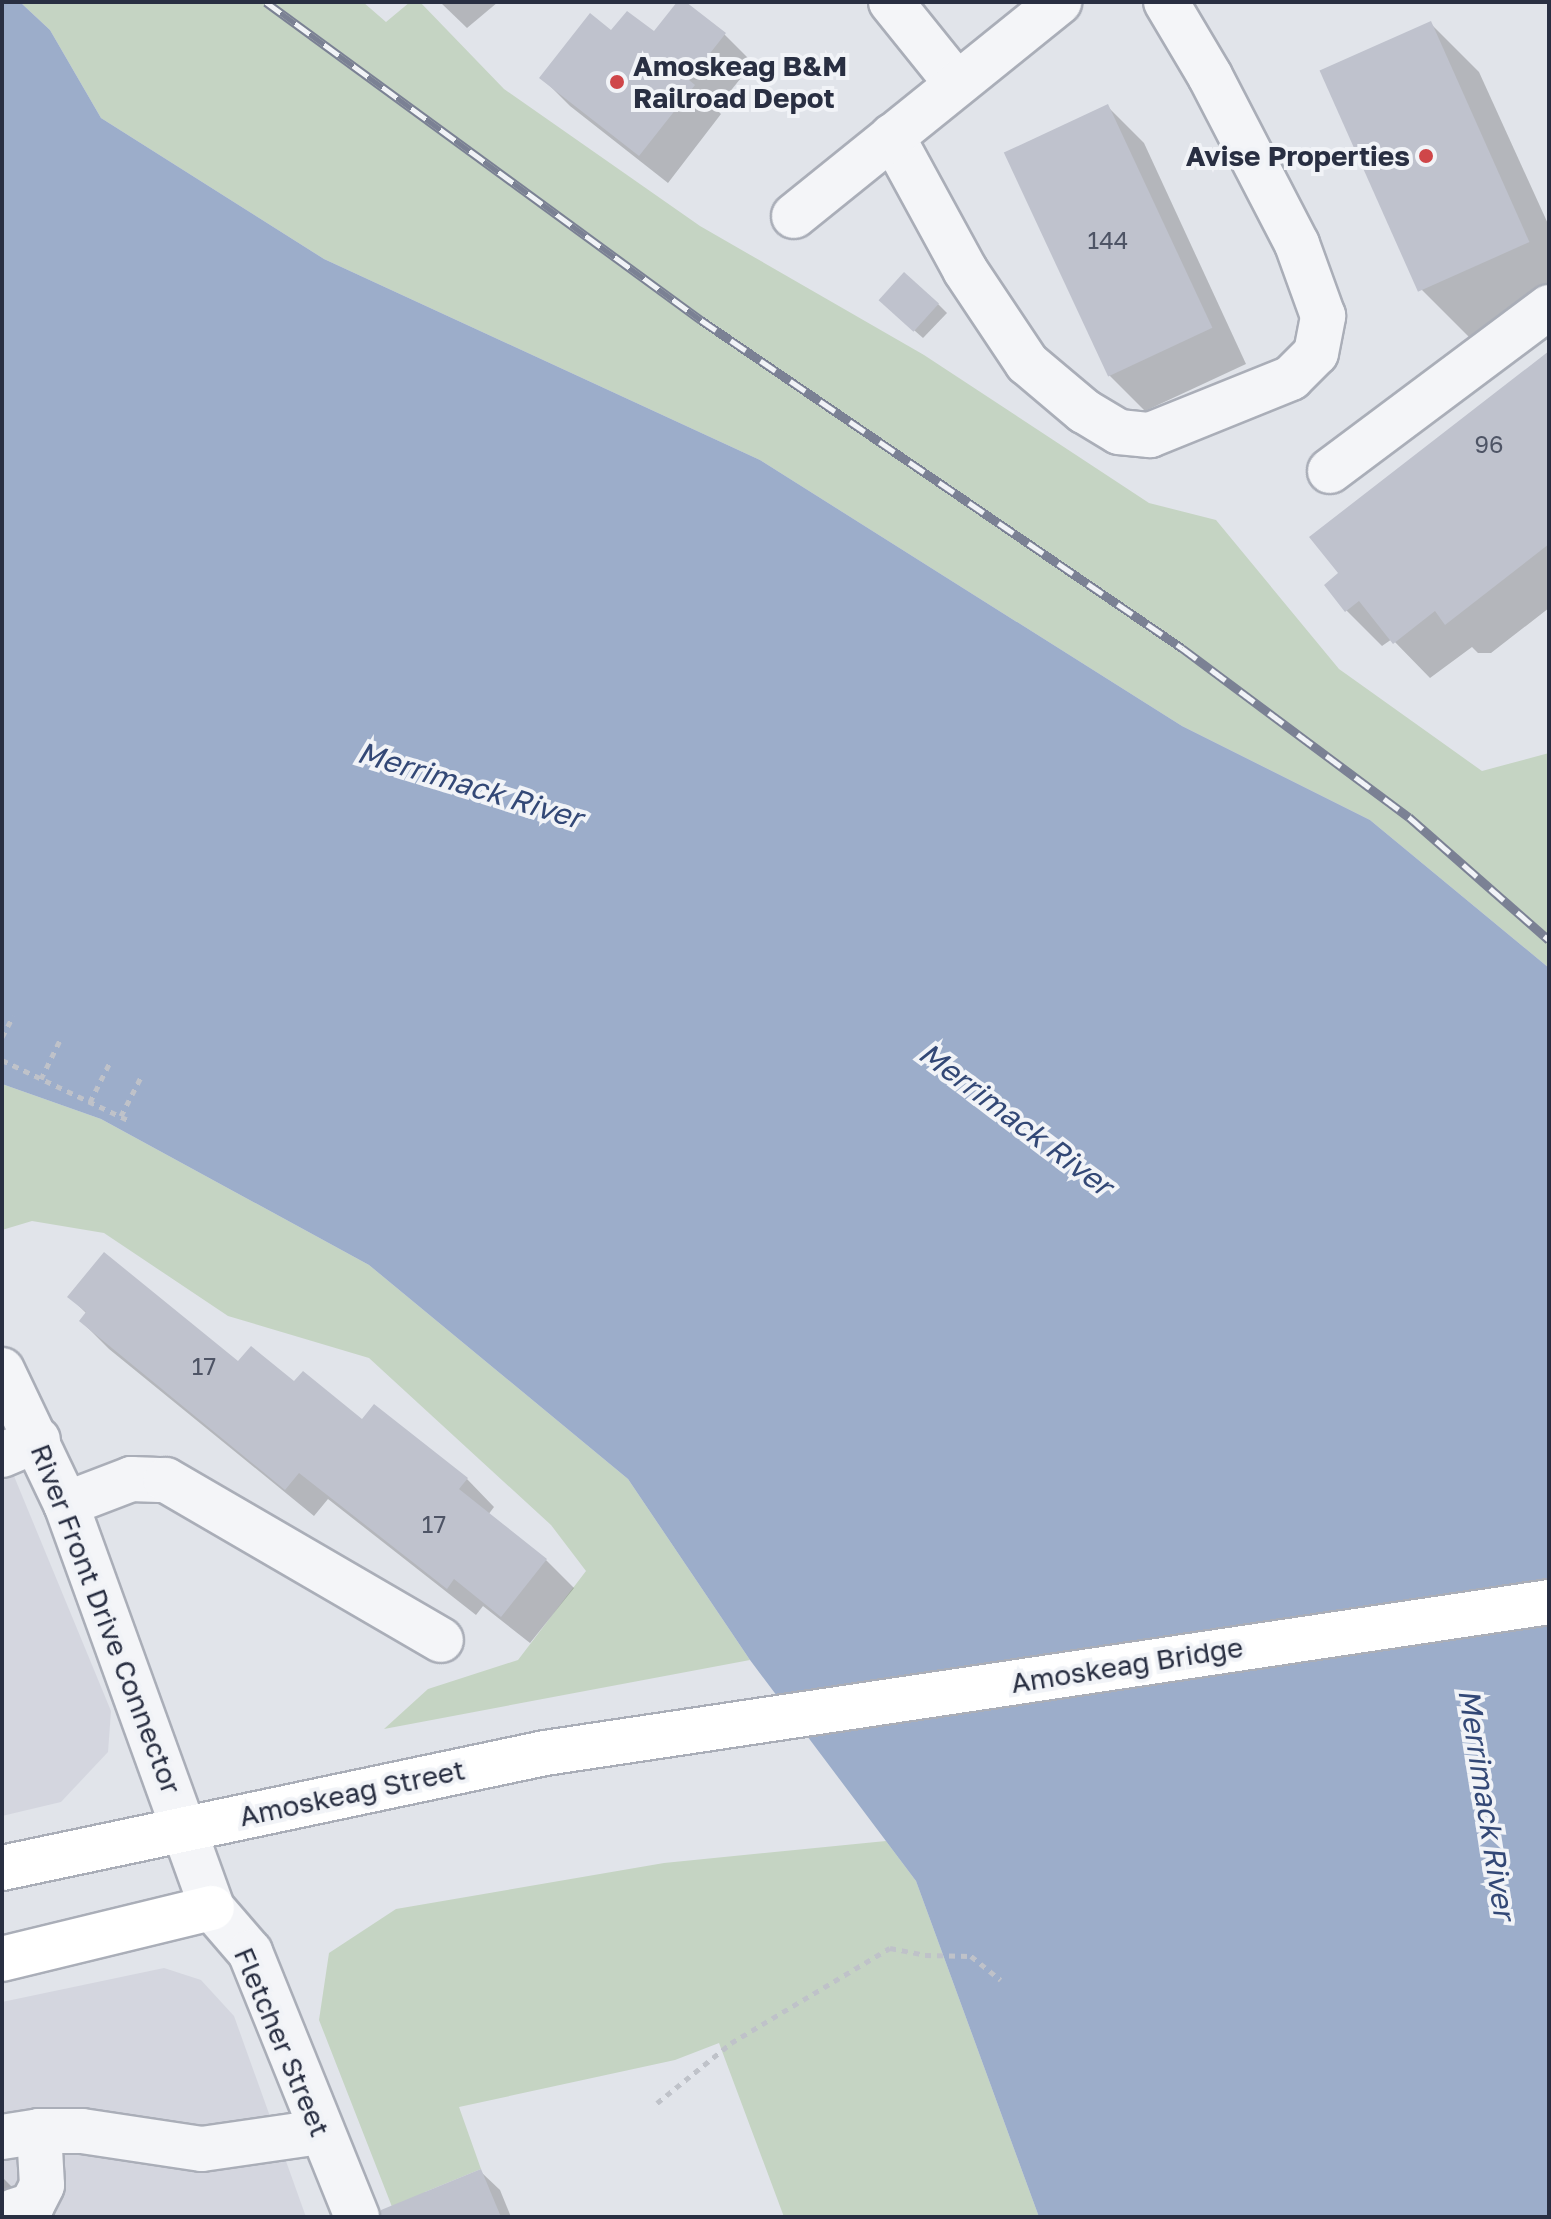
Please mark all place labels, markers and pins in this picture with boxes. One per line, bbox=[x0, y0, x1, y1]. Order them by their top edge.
place label: Amoskeag B&M Railroad Depot bbox=[633, 49, 847, 115]
marker: Amoskeag B&M Railroad Depot bbox=[608, 73, 626, 91]
place label: Avise Properties bbox=[1186, 139, 1410, 173]
marker: Avise Properties bbox=[1417, 147, 1435, 165]

